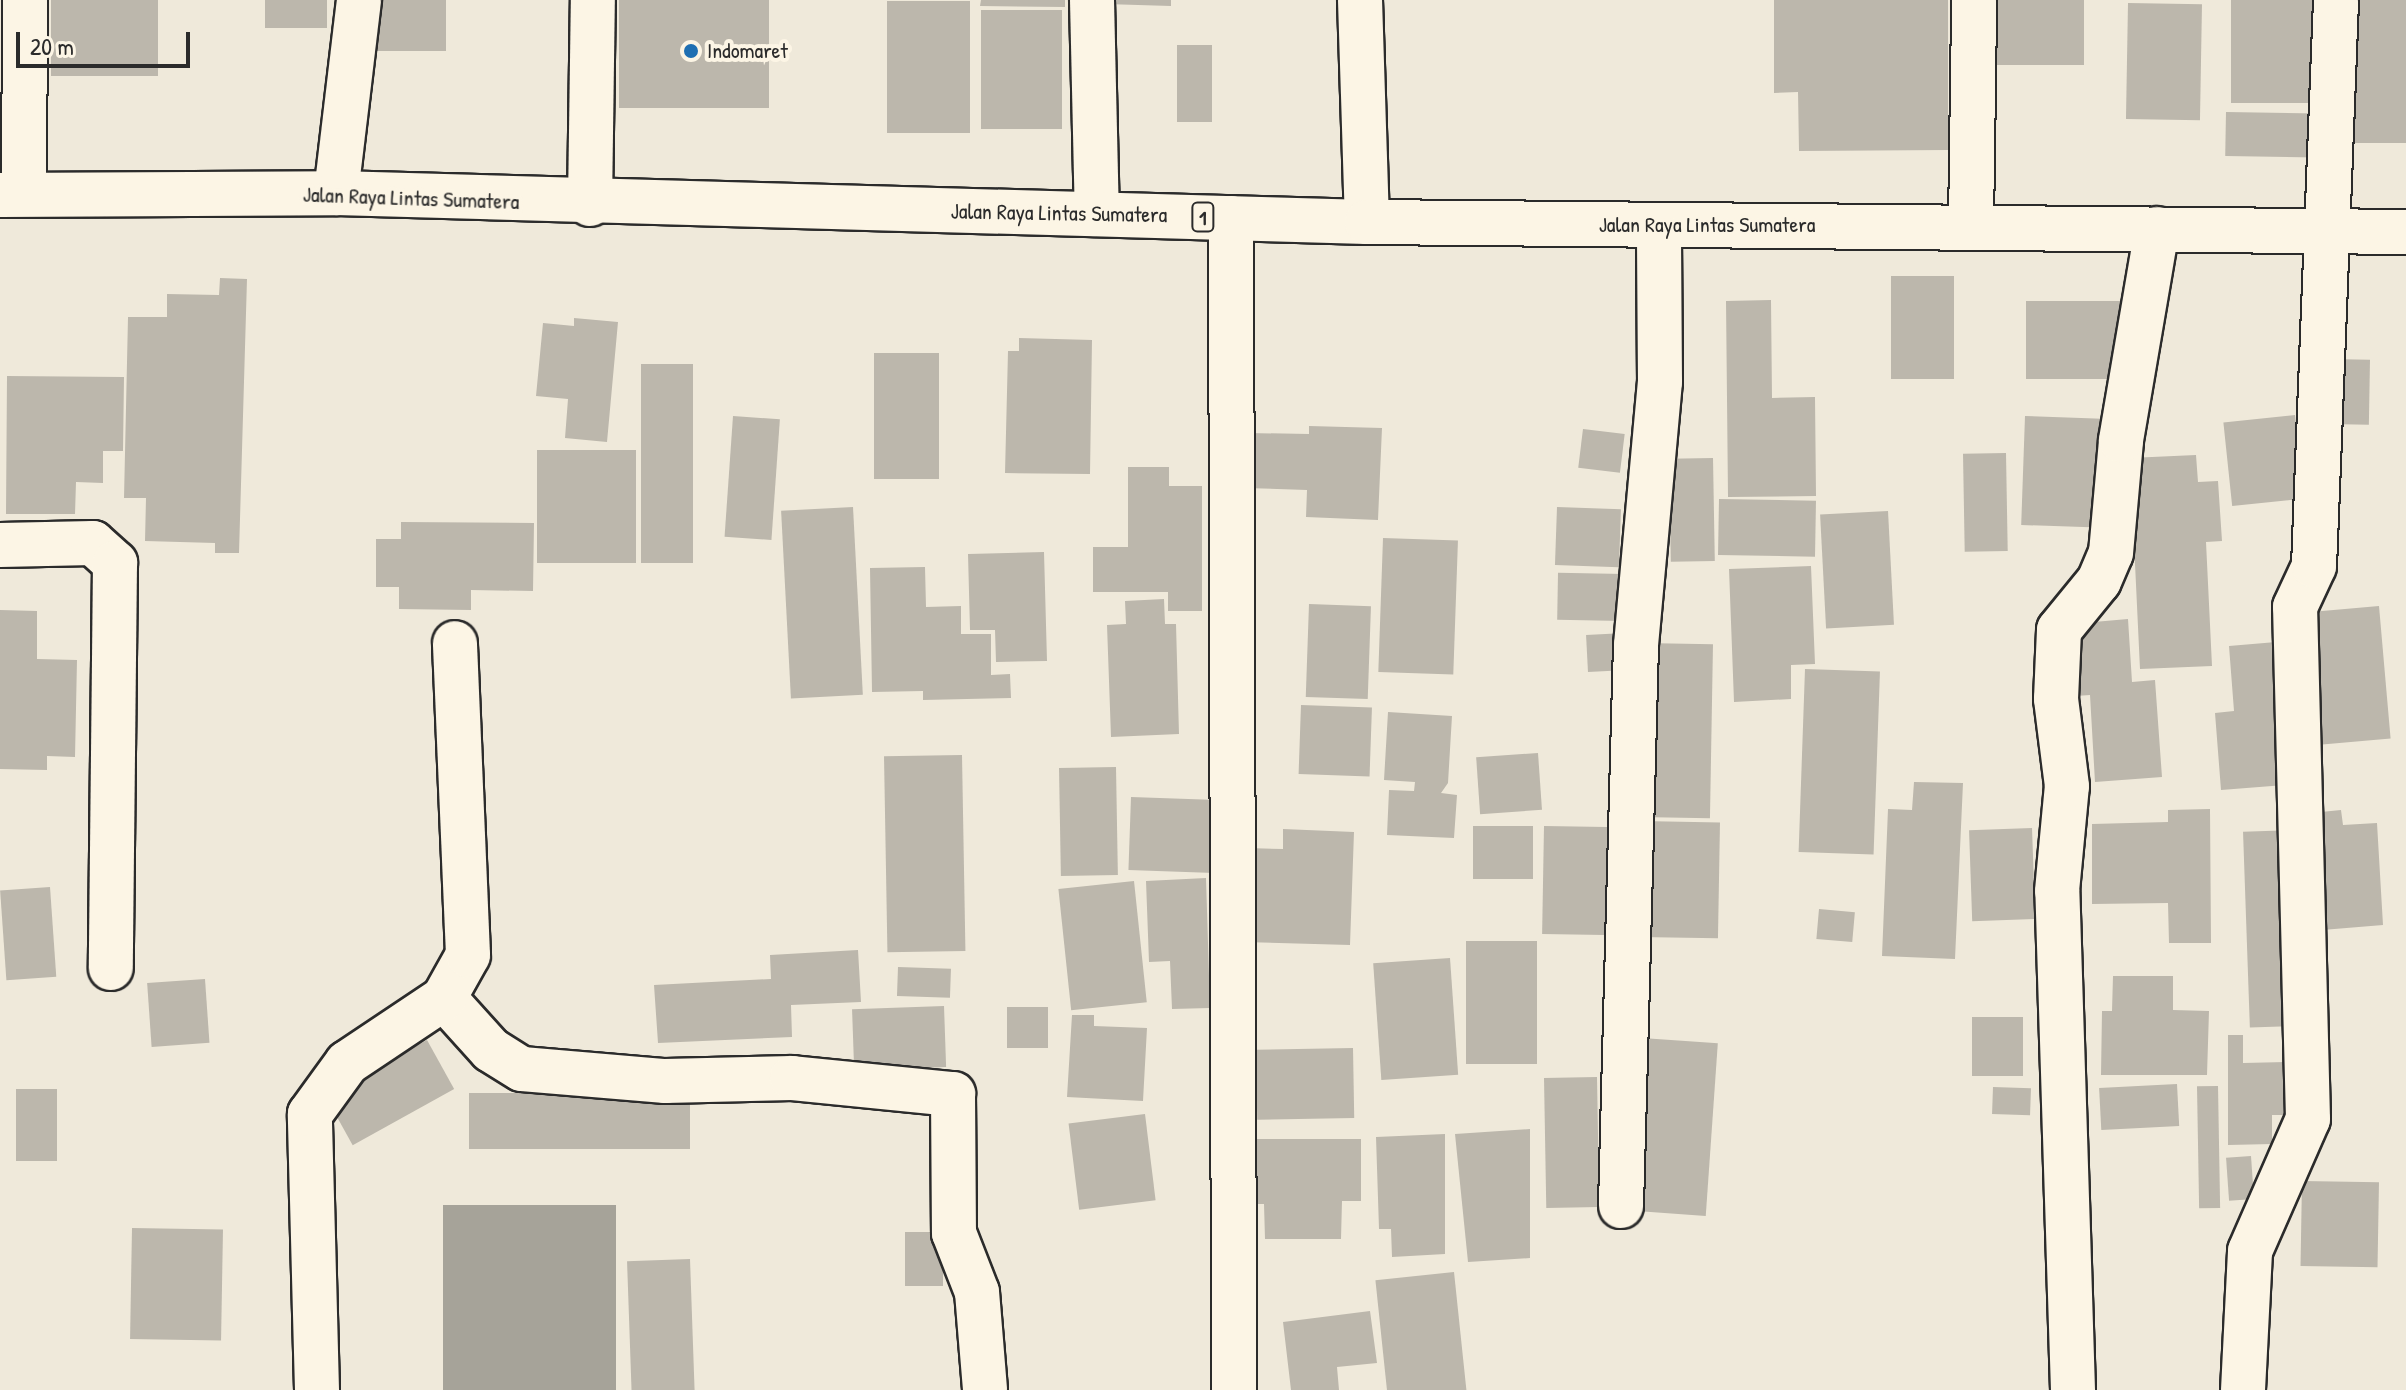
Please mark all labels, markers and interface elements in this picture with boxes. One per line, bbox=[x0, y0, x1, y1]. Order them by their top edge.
scale bar bbox=[20, 16, 194, 66]
text: 20 m bbox=[30, 30, 74, 62]
place label: Indomaret bbox=[707, 38, 788, 64]
marker: Indomaret bbox=[682, 42, 700, 60]
street label: Jalan Raya Lintas Sumatera bbox=[302, 181, 520, 215]
street label: Jalan Raya Lintas Sumatera bbox=[951, 198, 1167, 228]
road number: 1 bbox=[1191, 201, 1215, 233]
street label: Jalan Raya Lintas Sumatera bbox=[1599, 212, 1815, 238]

